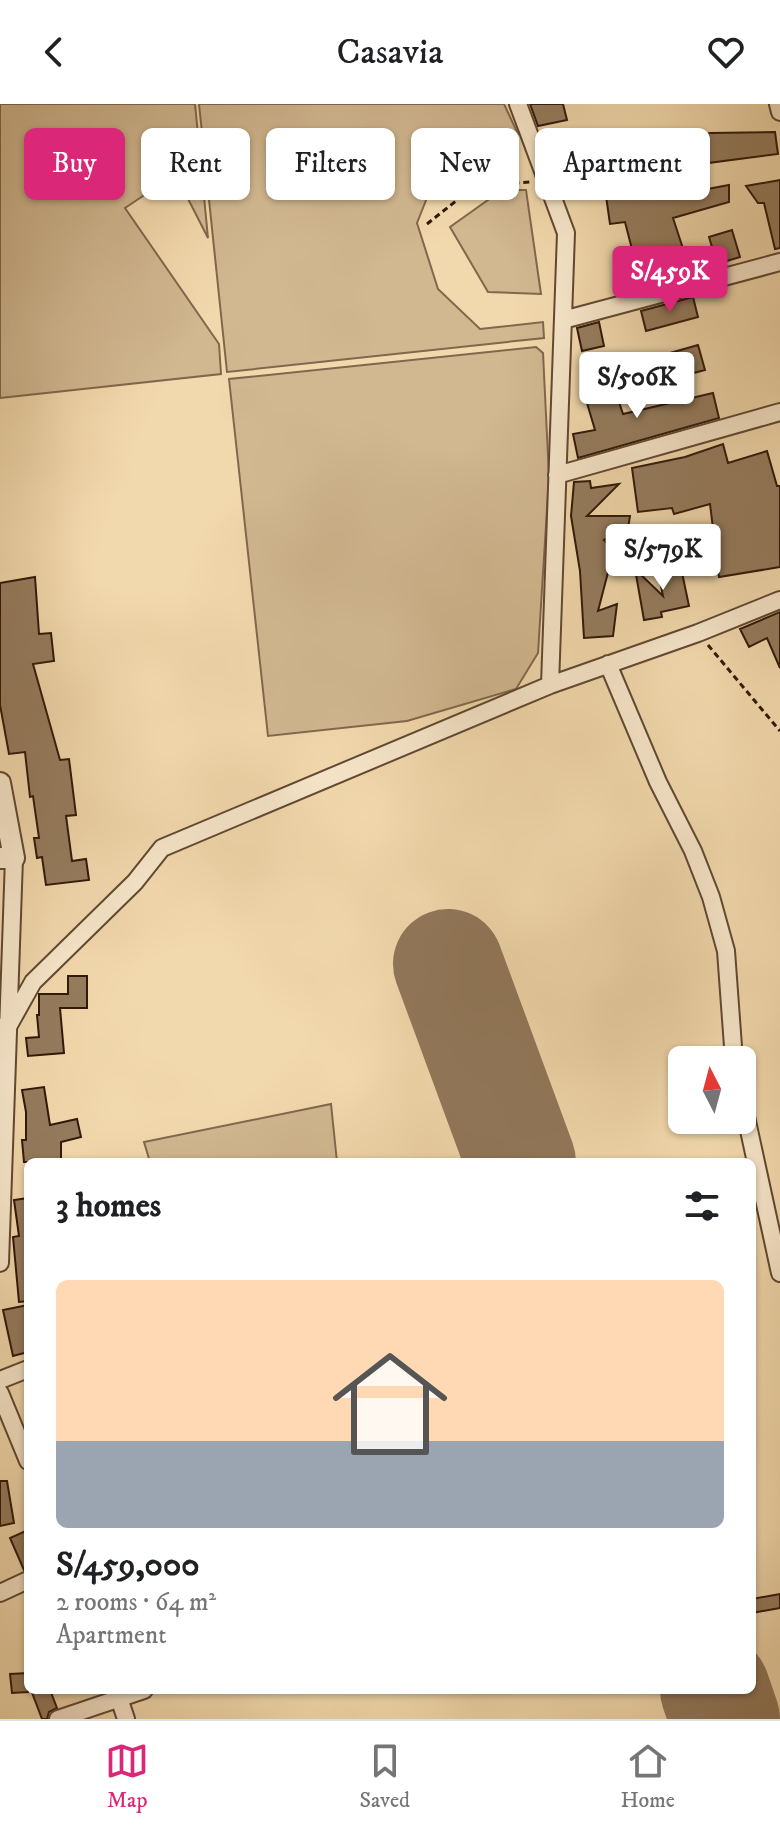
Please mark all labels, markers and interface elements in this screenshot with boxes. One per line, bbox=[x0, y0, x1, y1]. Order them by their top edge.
icon: back bbox=[32, 30, 76, 74]
text: Casavia bbox=[337, 30, 443, 75]
icon: heart bbox=[704, 30, 748, 74]
chip: Buy bbox=[24, 128, 125, 200]
chip: Rent bbox=[141, 128, 250, 200]
chip: Filters bbox=[266, 128, 395, 200]
chip: New bbox=[411, 128, 519, 200]
chip: Apartment bbox=[535, 128, 710, 200]
pin: S/459K bbox=[605, 246, 735, 314]
text: S/459K bbox=[630, 255, 710, 288]
pin: S/506K bbox=[572, 352, 702, 420]
text: S/506K bbox=[597, 361, 677, 394]
pin: S/579K bbox=[598, 524, 728, 592]
text: S/579K bbox=[624, 533, 702, 566]
north arrow bbox=[668, 1046, 756, 1134]
map controls bbox=[668, 1046, 756, 1134]
icon: filters bbox=[680, 1184, 724, 1228]
text: 3 homes bbox=[56, 1185, 161, 1227]
icon: home bbox=[318, 1332, 462, 1476]
text: S/459,000 bbox=[56, 1544, 200, 1586]
text: 2 rooms · 64 m² bbox=[56, 1586, 216, 1619]
text: Apartment bbox=[56, 1619, 167, 1652]
tab: Map bbox=[105, 1739, 149, 1814]
tab: Saved bbox=[360, 1739, 410, 1814]
tab: Home bbox=[620, 1739, 675, 1814]

